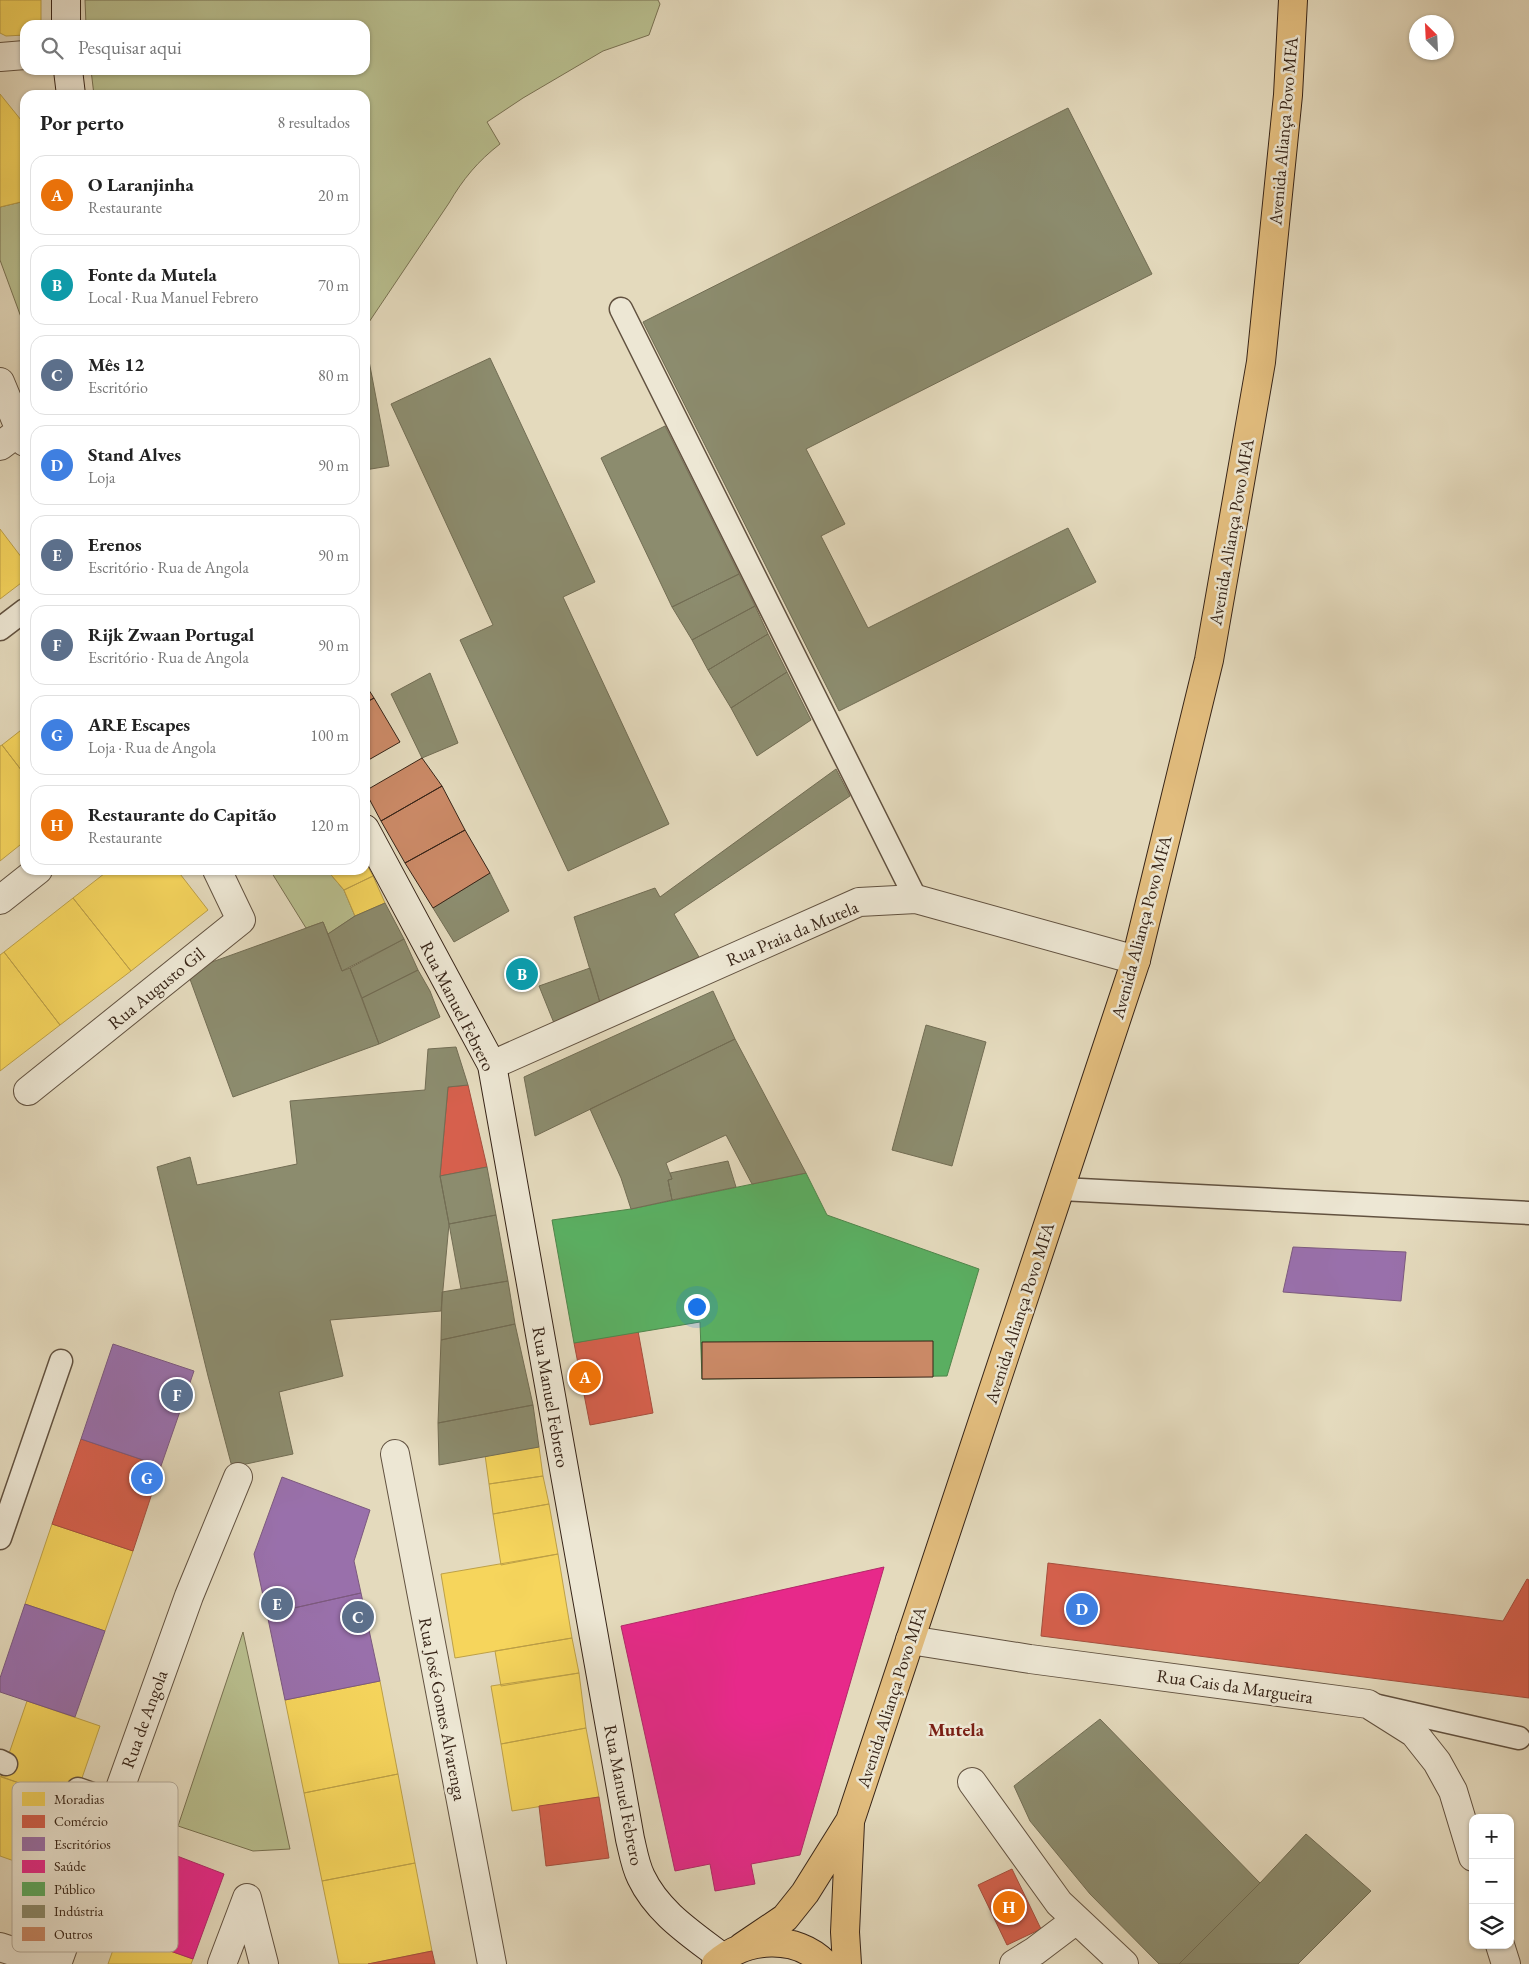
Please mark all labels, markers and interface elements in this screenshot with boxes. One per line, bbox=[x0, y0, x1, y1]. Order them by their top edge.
north arrow bbox=[1409, 15, 1454, 60]
search box bbox=[20, 20, 370, 75]
icon: search bbox=[38, 34, 66, 62]
text: Pesquisar aqui bbox=[78, 35, 182, 60]
street label: Avenida Aliança Povo MFA bbox=[1263, 35, 1303, 227]
text: Por perto bbox=[40, 109, 124, 136]
text: 8 resultados bbox=[278, 112, 350, 133]
text: O Laranjinha bbox=[88, 172, 194, 197]
text: A bbox=[51, 185, 63, 206]
text: 20 m bbox=[318, 185, 349, 206]
text: Restaurante bbox=[88, 197, 162, 218]
text: Fonte da Mutela bbox=[88, 262, 217, 287]
text: B bbox=[52, 275, 62, 296]
text: 70 m bbox=[318, 275, 349, 296]
text: Local · Rua Manuel Febrero bbox=[88, 287, 258, 308]
text: Mês 12 bbox=[88, 352, 144, 377]
text: C bbox=[51, 365, 63, 386]
text: 80 m bbox=[318, 365, 349, 386]
text: Escritório bbox=[88, 377, 148, 398]
street label: Avenida Aliança Povo MFA bbox=[1203, 436, 1259, 628]
text: Stand Alves bbox=[88, 442, 181, 467]
text: D bbox=[51, 455, 63, 476]
text: 90 m bbox=[318, 455, 349, 476]
text: Loja bbox=[88, 467, 115, 488]
text: Erenos bbox=[88, 532, 142, 557]
text: E bbox=[52, 545, 62, 566]
text: 90 m bbox=[318, 545, 349, 566]
text: Escritório · Rua de Angola bbox=[88, 557, 249, 578]
text: Rijk Zwaan Portugal bbox=[88, 622, 254, 647]
text: F bbox=[53, 635, 61, 656]
text: 90 m bbox=[318, 635, 349, 656]
text: Escritório · Rua de Angola bbox=[88, 647, 249, 668]
text: ARE Escapes bbox=[88, 712, 190, 737]
text: G bbox=[51, 725, 63, 746]
text: 100 m bbox=[310, 725, 349, 746]
text: Loja · Rua de Angola bbox=[88, 737, 216, 758]
text: Restaurante do Capitão bbox=[88, 802, 276, 827]
text: H bbox=[51, 815, 63, 836]
text: 120 m bbox=[310, 815, 349, 836]
text: Restaurante bbox=[88, 827, 162, 848]
street label: Avenida Aliança Povo MFA bbox=[1105, 832, 1177, 1022]
street label: Rua Praia da Mutela bbox=[723, 895, 862, 971]
street label: Rua Manuel Febrero bbox=[415, 937, 501, 1075]
street label: Rua Augusto Gil bbox=[103, 942, 209, 1034]
pin: B bbox=[506, 955, 538, 993]
street label: Avenida Aliança Povo MFA bbox=[979, 1219, 1059, 1408]
your location bbox=[684, 1294, 710, 1320]
street label: Rua Manuel Febrero bbox=[527, 1325, 575, 1469]
pin: A bbox=[569, 1358, 601, 1396]
pin: F bbox=[161, 1376, 193, 1414]
pin: G bbox=[131, 1459, 163, 1497]
pin: E bbox=[261, 1585, 293, 1623]
pin: D bbox=[1066, 1590, 1098, 1628]
pin: C bbox=[342, 1598, 374, 1636]
street label: Avenida Aliança Povo MFA bbox=[851, 1603, 931, 1792]
street label: Rua José Gomes Alvarenga bbox=[414, 1615, 472, 1803]
street label: Rua Cais da Margueira bbox=[1155, 1664, 1316, 1708]
street label: Rua de Angola bbox=[116, 1666, 173, 1771]
district label: Mutela bbox=[928, 1717, 985, 1742]
street label: Rua Manuel Febrero bbox=[599, 1723, 649, 1867]
legend bbox=[12, 1782, 178, 1952]
text: Moradias bbox=[54, 1790, 105, 1808]
text: Comércio bbox=[54, 1812, 108, 1830]
map controls bbox=[1469, 1814, 1514, 1949]
button: + bbox=[1469, 1814, 1514, 1859]
text: Escritórios bbox=[54, 1835, 111, 1853]
text: Saúde bbox=[54, 1857, 87, 1875]
button: − bbox=[1469, 1859, 1514, 1904]
text: Público bbox=[54, 1880, 95, 1898]
pin: H bbox=[993, 1888, 1025, 1926]
text: Indústria bbox=[54, 1902, 104, 1920]
button: layers bbox=[1469, 1904, 1514, 1949]
text: Outros bbox=[54, 1925, 93, 1943]

